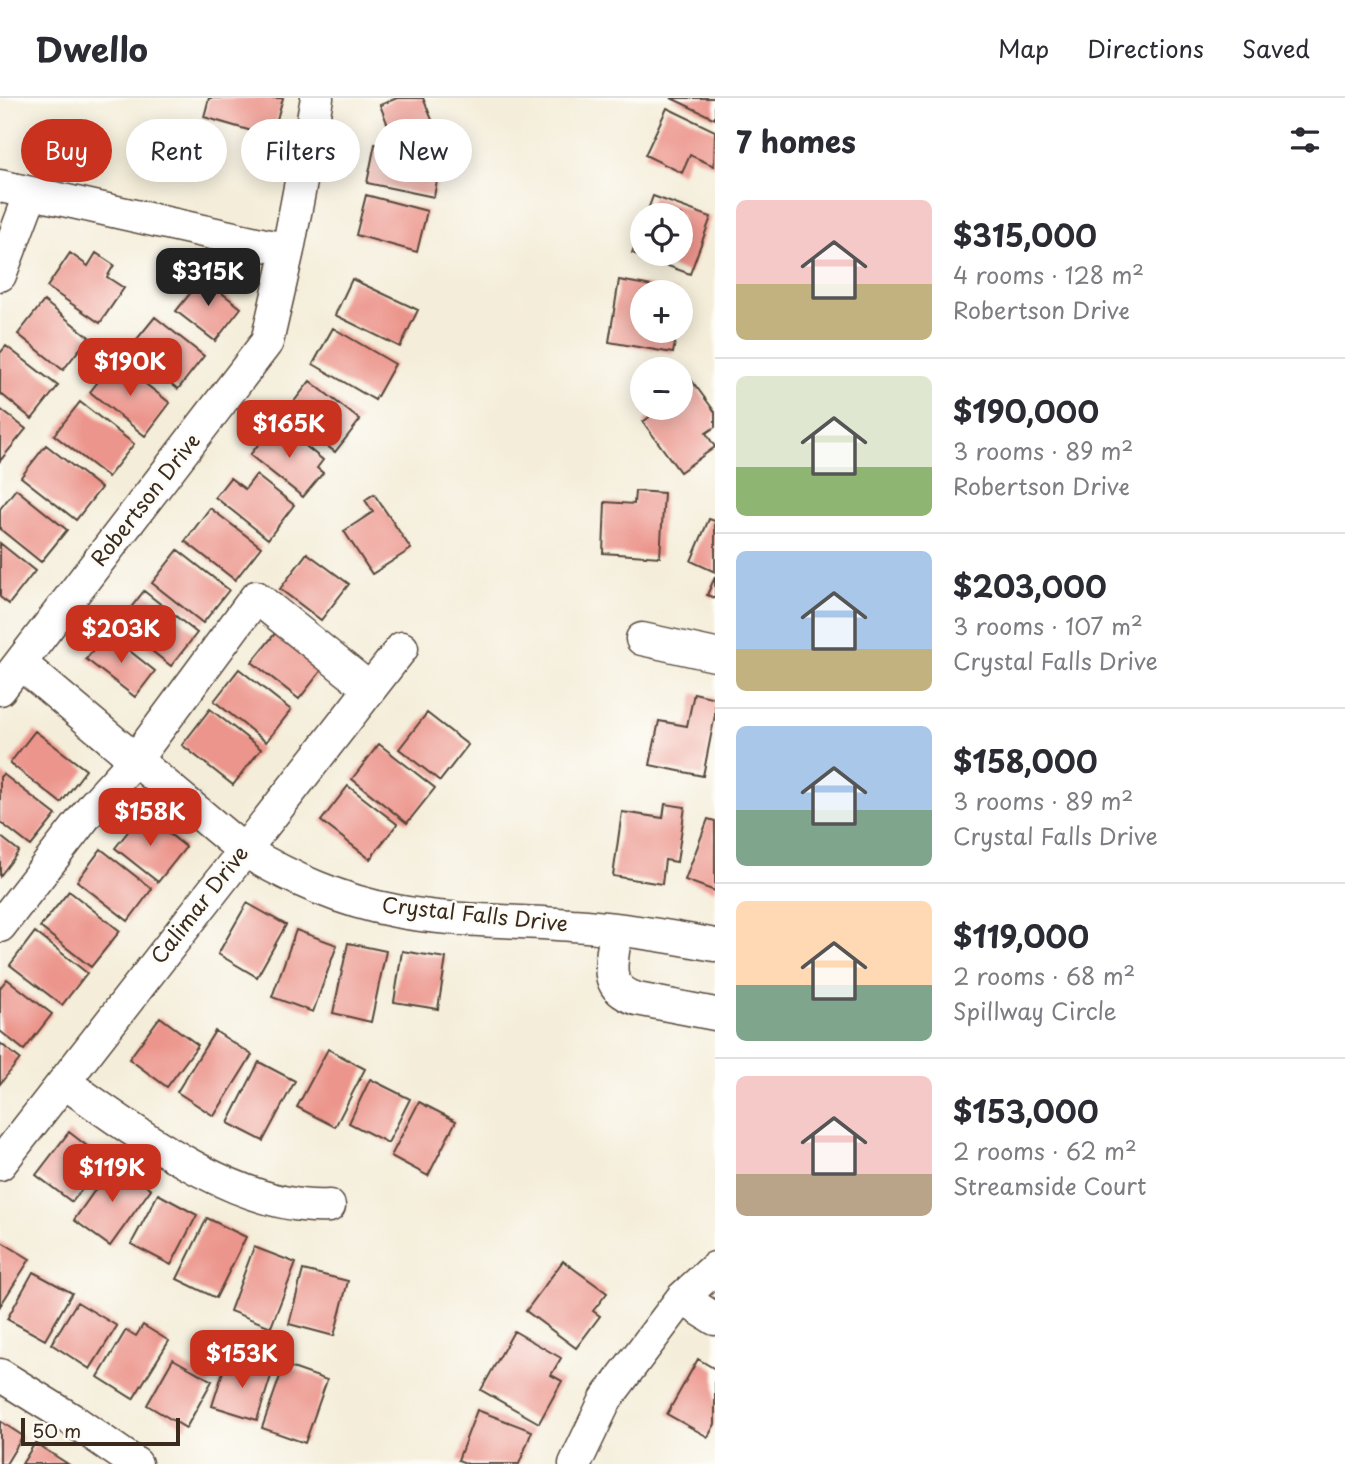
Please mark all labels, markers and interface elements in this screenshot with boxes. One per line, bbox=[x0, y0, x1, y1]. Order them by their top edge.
text: Dwello bbox=[35, 23, 148, 73]
text: Map bbox=[998, 30, 1049, 66]
text: Directions bbox=[1087, 30, 1204, 66]
text: Saved bbox=[1242, 30, 1310, 66]
text: 7 homes bbox=[736, 118, 856, 163]
chip: Buy bbox=[21, 119, 112, 182]
chip: Rent bbox=[126, 119, 227, 182]
chip: Filters bbox=[241, 119, 360, 182]
chip: New bbox=[374, 119, 472, 182]
icon: filters bbox=[1286, 121, 1324, 159]
map controls bbox=[630, 203, 693, 420]
button: locate bbox=[630, 203, 693, 266]
text: $315,000 bbox=[953, 212, 1097, 257]
icon: home bbox=[792, 228, 876, 312]
pin: $315K bbox=[159, 248, 257, 308]
text: $315K bbox=[172, 253, 244, 288]
text: 4 rooms · 128 m² bbox=[953, 257, 1144, 292]
button: + bbox=[630, 280, 693, 343]
text: Robertson Drive bbox=[953, 292, 1130, 327]
pin: $190K bbox=[81, 338, 179, 398]
text: $190K bbox=[94, 343, 166, 378]
button: − bbox=[630, 357, 693, 420]
text: $190,000 bbox=[953, 388, 1099, 433]
pin: $165K bbox=[240, 400, 338, 460]
icon: home bbox=[792, 404, 876, 488]
text: $165K bbox=[253, 405, 325, 440]
street label: Robertson Drive bbox=[82, 425, 207, 572]
text: 3 rooms · 89 m² bbox=[953, 433, 1133, 468]
text: Robertson Drive bbox=[953, 468, 1130, 503]
text: $203,000 bbox=[953, 563, 1107, 608]
icon: home bbox=[792, 579, 876, 663]
pin: $203K bbox=[72, 606, 170, 665]
text: 3 rooms · 107 m² bbox=[953, 608, 1143, 643]
text: $203K bbox=[82, 610, 160, 645]
text: Crystal Falls Drive bbox=[953, 643, 1158, 678]
text: $158,000 bbox=[953, 738, 1098, 783]
icon: home bbox=[792, 754, 876, 838]
text: 3 rooms · 89 m² bbox=[953, 783, 1133, 818]
pin: $158K bbox=[101, 788, 199, 848]
text: $158K bbox=[114, 793, 186, 828]
text: Crystal Falls Drive bbox=[953, 818, 1158, 853]
street label: Calimar Drive bbox=[142, 838, 255, 970]
street label: Crystal Falls Drive bbox=[381, 887, 570, 939]
text: $119,000 bbox=[953, 913, 1089, 958]
icon: home bbox=[792, 929, 876, 1013]
text: 2 rooms · 68 m² bbox=[953, 958, 1135, 993]
text: Spillway Circle bbox=[953, 993, 1117, 1028]
text: $153,000 bbox=[953, 1088, 1099, 1133]
icon: home bbox=[792, 1104, 876, 1188]
text: 2 rooms · 62 m² bbox=[953, 1133, 1137, 1168]
pin: $119K bbox=[63, 1144, 161, 1204]
text: $119K bbox=[79, 1149, 145, 1184]
text: Streamside Court bbox=[953, 1168, 1146, 1203]
pin: $153K bbox=[193, 1330, 291, 1390]
text: $153K bbox=[206, 1335, 278, 1370]
scale bar bbox=[21, 1415, 180, 1447]
text: 50 m bbox=[32, 1416, 81, 1444]

